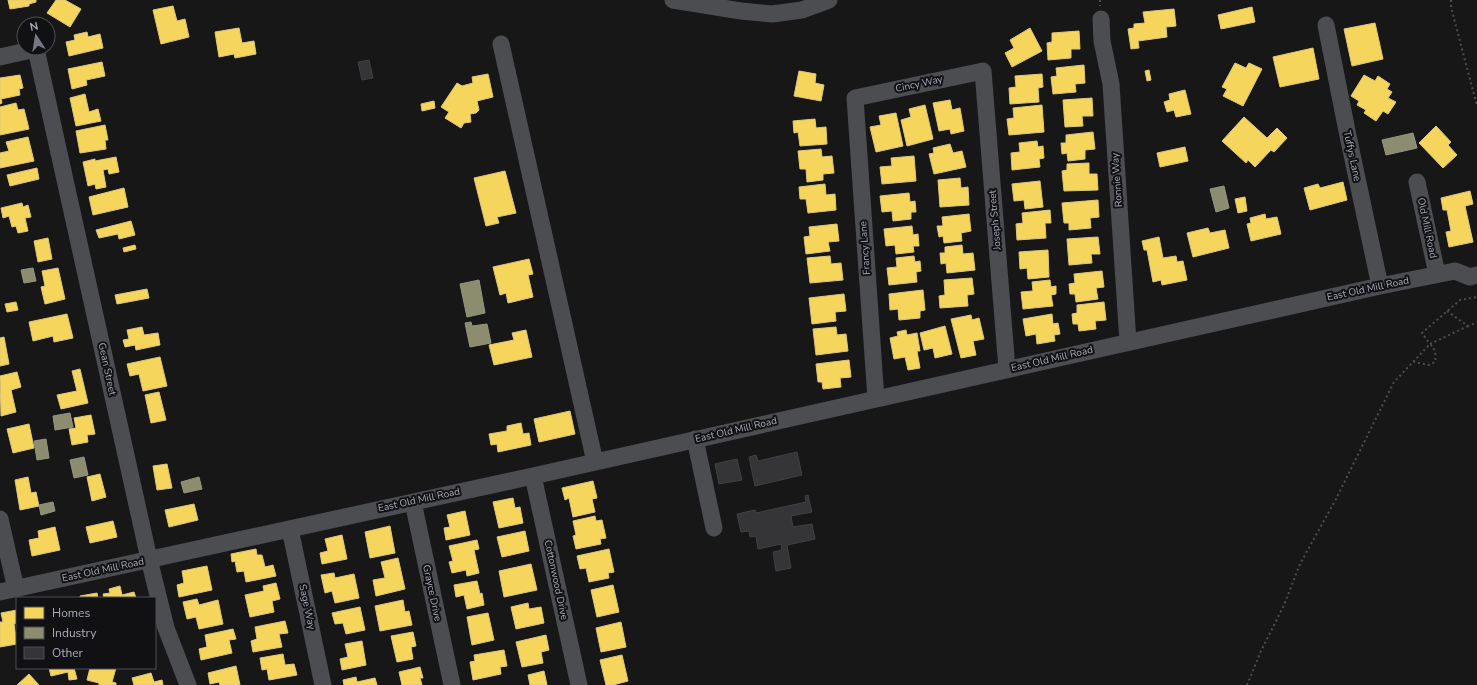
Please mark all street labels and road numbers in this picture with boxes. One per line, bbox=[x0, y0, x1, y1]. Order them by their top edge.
street label: Cincy Way bbox=[894, 72, 945, 96]
street label: Tuffys Lane bbox=[1340, 129, 1364, 183]
street label: Ronnie Way bbox=[1108, 151, 1126, 208]
street label: Joseph Street bbox=[985, 189, 1005, 252]
street label: Old Mill Road bbox=[1414, 196, 1440, 260]
street label: Francy Lane bbox=[856, 221, 874, 275]
street label: East Old Mill Road bbox=[1326, 273, 1410, 305]
street label: Gean Street bbox=[95, 341, 120, 397]
street label: East Old Mill Road bbox=[1010, 343, 1094, 375]
street label: East Old Mill Road bbox=[694, 414, 778, 446]
street label: East Old Mill Road bbox=[377, 484, 461, 516]
street label: Cottonwood Drive bbox=[541, 539, 571, 621]
street label: East Old Mill Road bbox=[61, 554, 145, 586]
street label: Grayce Drive bbox=[419, 564, 445, 622]
street label: Sage Way bbox=[295, 583, 319, 632]

